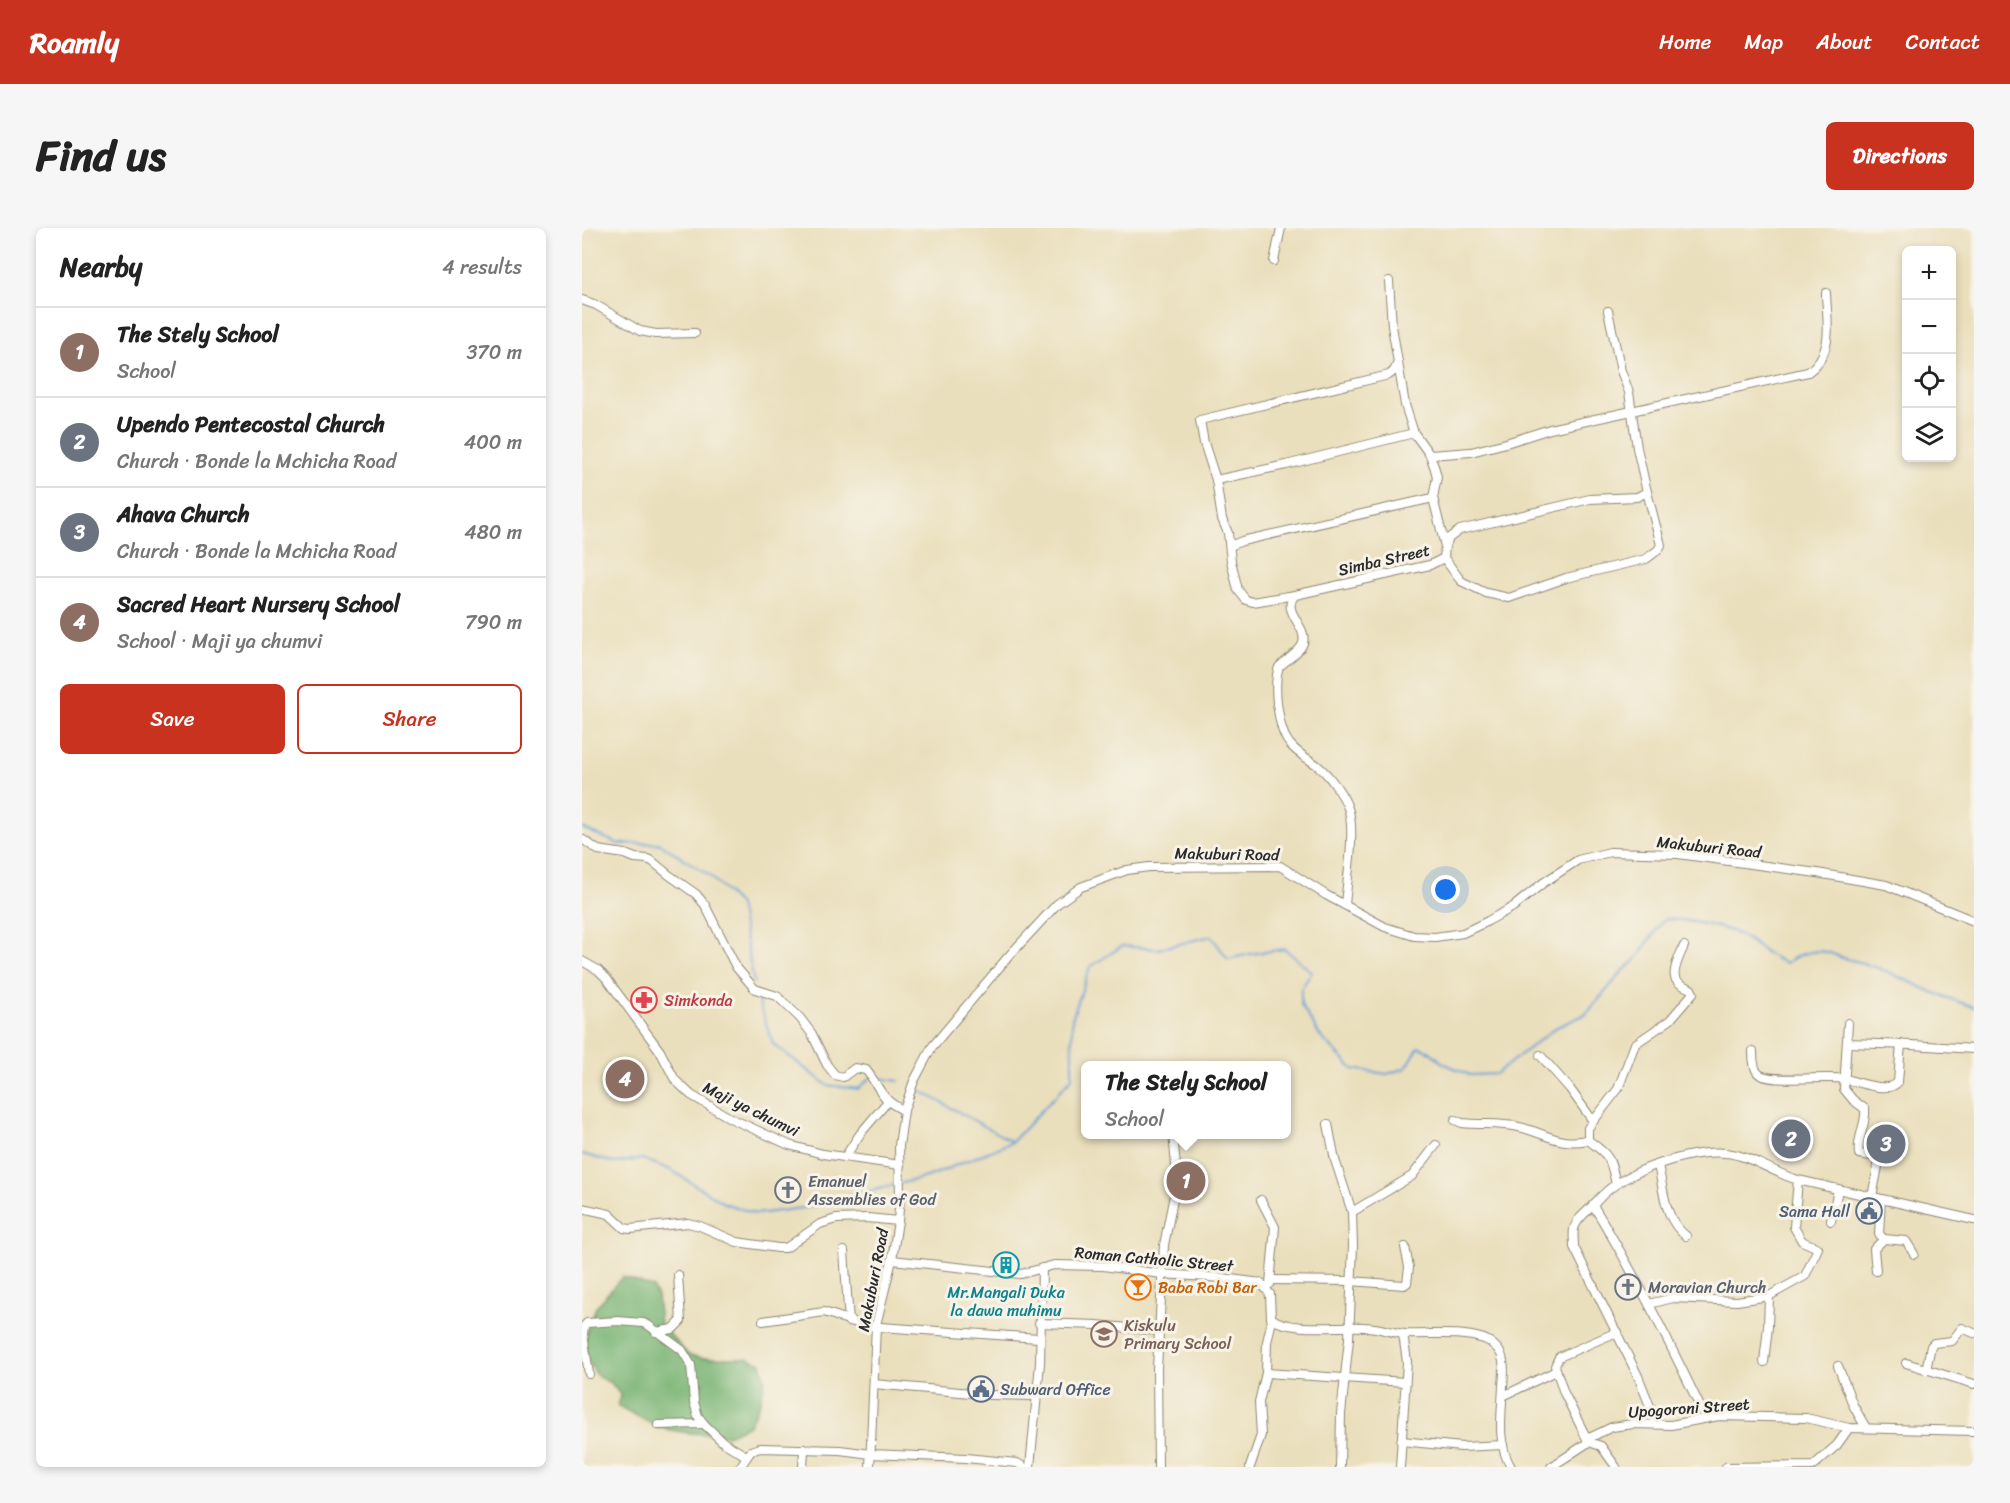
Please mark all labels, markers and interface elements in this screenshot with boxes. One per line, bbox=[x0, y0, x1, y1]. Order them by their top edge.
text: Roamly bbox=[30, 18, 119, 67]
text: Home bbox=[1659, 23, 1711, 61]
text: Map bbox=[1744, 23, 1783, 61]
text: About bbox=[1816, 23, 1873, 61]
text: Contact bbox=[1906, 23, 1980, 61]
text: Find us bbox=[36, 119, 166, 193]
button: Directions bbox=[1826, 122, 1974, 190]
text: Nearby bbox=[60, 244, 142, 290]
map controls bbox=[1902, 246, 1956, 462]
button: + bbox=[1902, 246, 1956, 300]
text: 4 results bbox=[442, 250, 522, 285]
button: − bbox=[1902, 300, 1956, 354]
text: The Stely School bbox=[117, 315, 279, 354]
text: 1 bbox=[75, 335, 84, 370]
text: 370 m bbox=[466, 335, 522, 370]
text: School bbox=[117, 354, 176, 389]
button: locate bbox=[1902, 354, 1956, 408]
text: Upendo Pentecostal Church bbox=[117, 405, 385, 444]
button: layers bbox=[1902, 408, 1956, 462]
text: 2 bbox=[74, 425, 85, 460]
text: 400 m bbox=[464, 425, 522, 460]
text: Church · Bonde la Mchicha Road bbox=[117, 444, 396, 479]
text: Ahava Church bbox=[117, 495, 250, 534]
text: 3 bbox=[74, 515, 85, 550]
text: 480 m bbox=[464, 515, 522, 550]
text: Church · Bonde la Mchicha Road bbox=[117, 534, 396, 569]
street label: Simba Street bbox=[1335, 535, 1433, 585]
text: Sacred Heart Nursery School bbox=[117, 585, 400, 624]
text: 4 bbox=[73, 605, 86, 640]
text: 790 m bbox=[465, 605, 522, 640]
text: School · Maji ya chumvi bbox=[117, 624, 322, 659]
button: Save bbox=[60, 684, 285, 754]
button: Share bbox=[297, 684, 522, 754]
street label: Makuburi Road bbox=[1655, 827, 1764, 867]
street label: Makuburi Road bbox=[1174, 839, 1281, 869]
your location bbox=[1431, 875, 1460, 904]
pharmacy icon: Simkonda bbox=[629, 985, 659, 1015]
place label: Simkonda bbox=[664, 986, 733, 1015]
pin: 4 bbox=[606, 1056, 645, 1102]
popup bbox=[1081, 1061, 1291, 1139]
text: The Stely School bbox=[1105, 1063, 1267, 1102]
street label: Maji ya chumvi bbox=[698, 1073, 805, 1145]
text: School bbox=[1105, 1102, 1164, 1137]
pin: 2 bbox=[1772, 1116, 1810, 1162]
pin: 3 bbox=[1866, 1122, 1906, 1166]
pin: 1 bbox=[1166, 1158, 1206, 1204]
place label: Emanuel Assemblies of God bbox=[807, 1167, 937, 1214]
church icon: Emanuel Assemblies of God bbox=[773, 1175, 803, 1205]
public building icon: Sama Hall bbox=[1854, 1196, 1884, 1226]
place label: Sama Hall bbox=[1779, 1197, 1850, 1226]
street label: Makuburi Road bbox=[849, 1224, 898, 1334]
street label: Roman Catholic Street bbox=[1074, 1238, 1235, 1280]
building icon: Mr.Mangali Duka la dawa muhimu bbox=[991, 1250, 1021, 1280]
bar icon: Baba Robi Bar bbox=[1123, 1272, 1153, 1302]
church icon: Moravian Church bbox=[1613, 1272, 1643, 1302]
place label: Baba Robi Bar bbox=[1158, 1273, 1258, 1302]
place label: Moravian Church bbox=[1648, 1273, 1766, 1302]
place label: Mr.Mangali Duka la dawa muhimu bbox=[947, 1278, 1066, 1325]
place label: Kiskulu Primary School bbox=[1124, 1311, 1232, 1358]
school or university icon: Kiskulu Primary School bbox=[1089, 1319, 1119, 1349]
public building icon: Subward Office bbox=[966, 1374, 996, 1404]
place label: Subward Office bbox=[1000, 1375, 1111, 1404]
street label: Upogoroni Street bbox=[1627, 1389, 1751, 1427]

